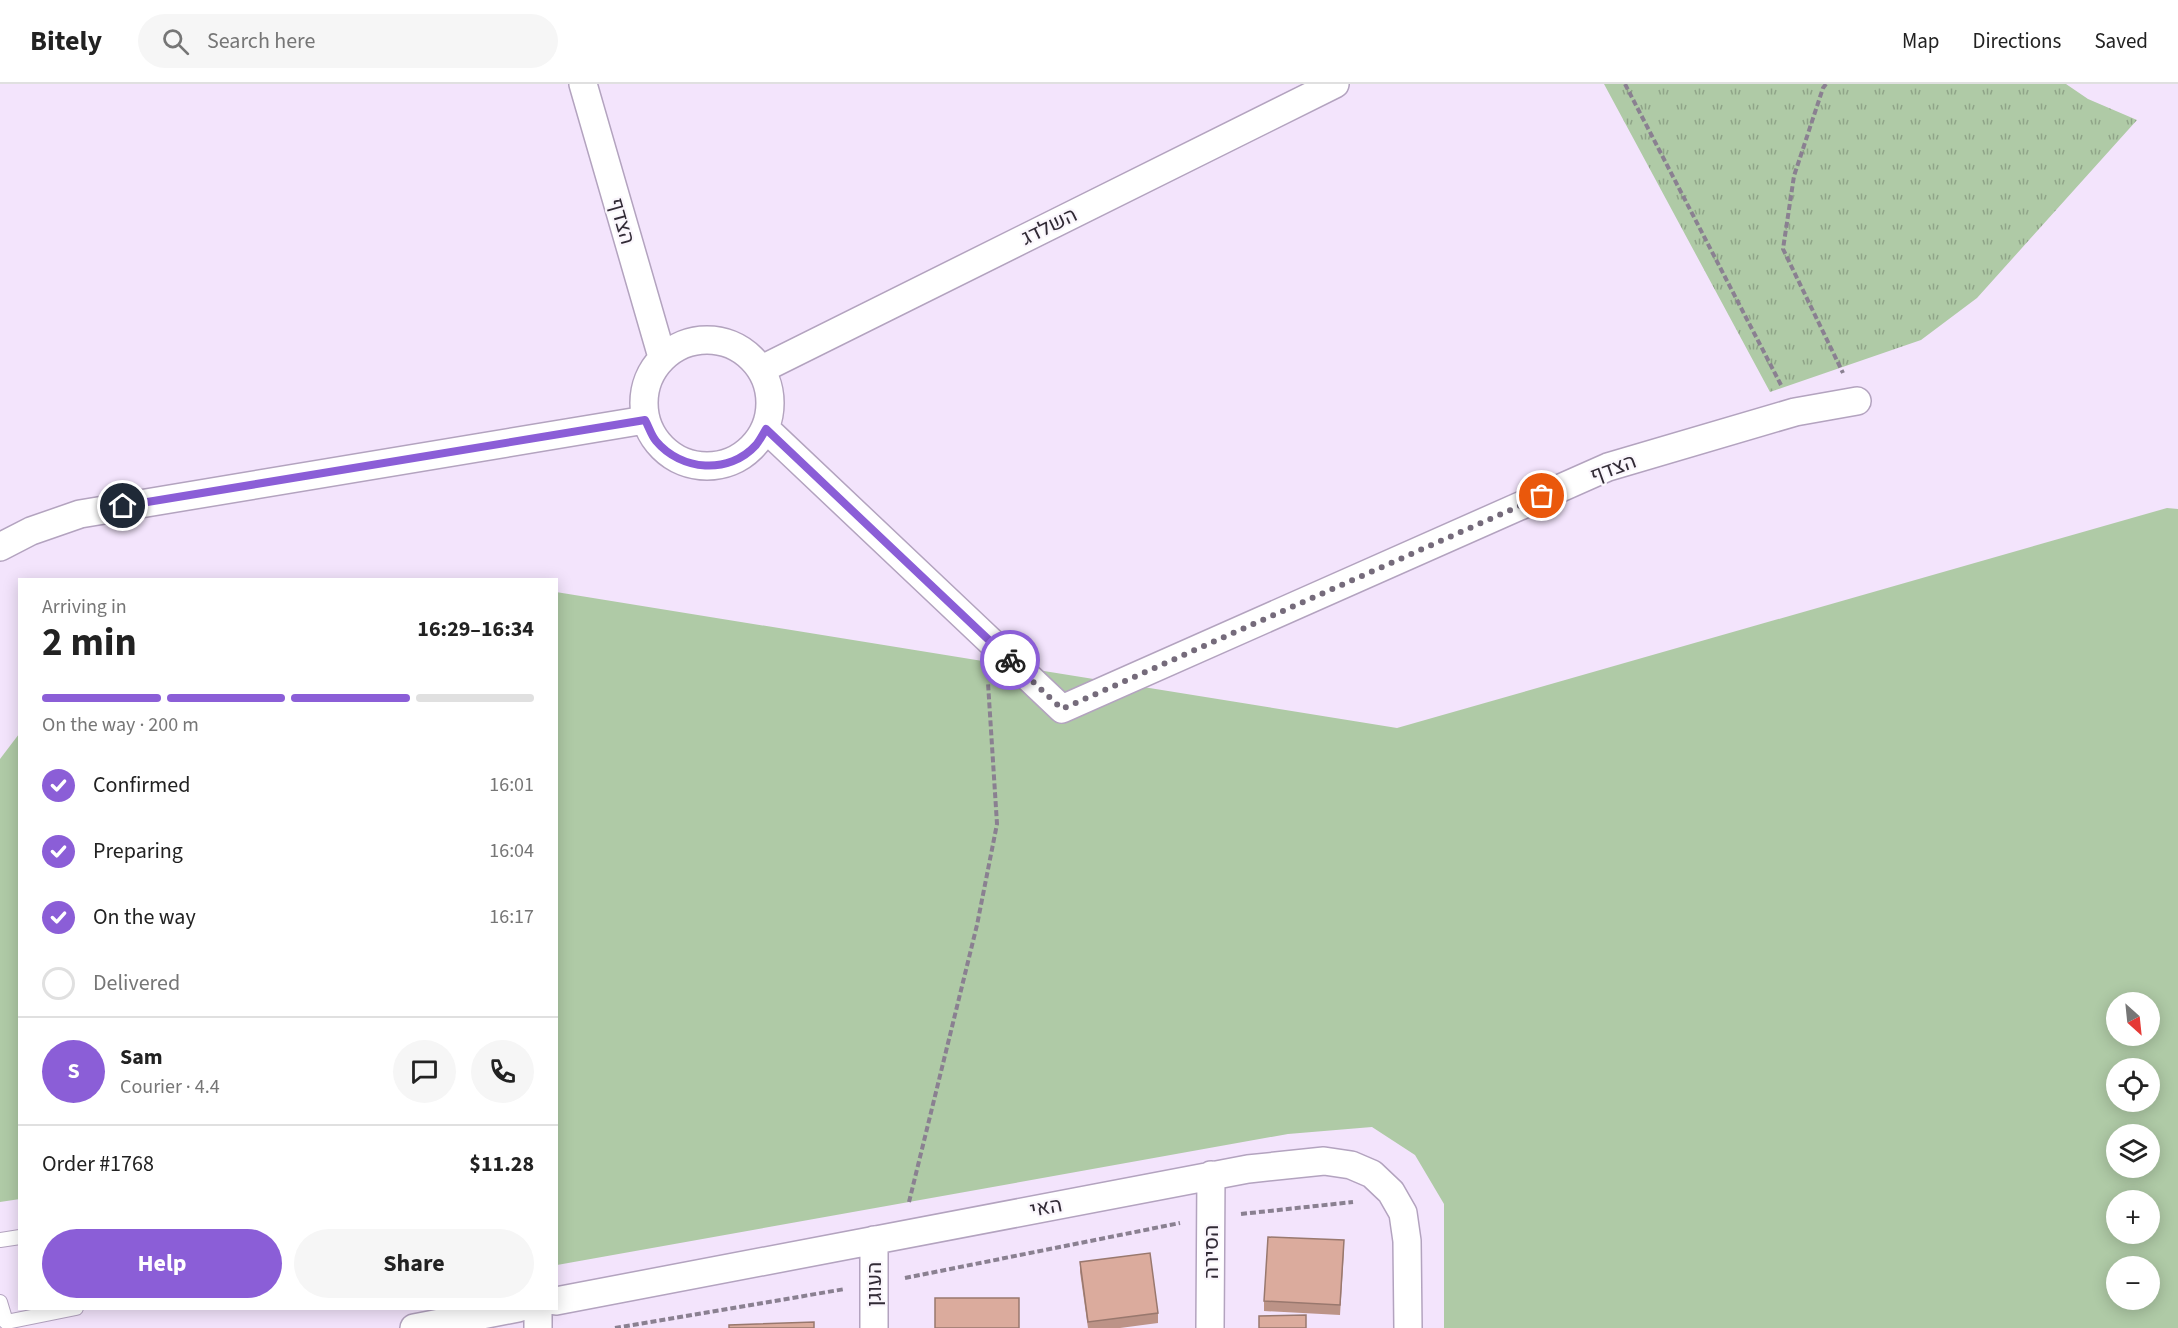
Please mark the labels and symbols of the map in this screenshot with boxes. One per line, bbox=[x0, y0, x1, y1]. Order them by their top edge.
street label: הצדף bbox=[601, 194, 643, 248]
street label: השלדג bbox=[1016, 200, 1082, 252]
street label: הצדף bbox=[1586, 446, 1640, 490]
pin bbox=[1516, 470, 1567, 521]
pin bbox=[97, 480, 148, 531]
courier bbox=[980, 630, 1040, 690]
north arrow bbox=[2106, 992, 2160, 1046]
street label: האי bbox=[1027, 1189, 1065, 1225]
street label: הסירה bbox=[1196, 1225, 1226, 1279]
street label: העוגן bbox=[859, 1262, 889, 1306]

